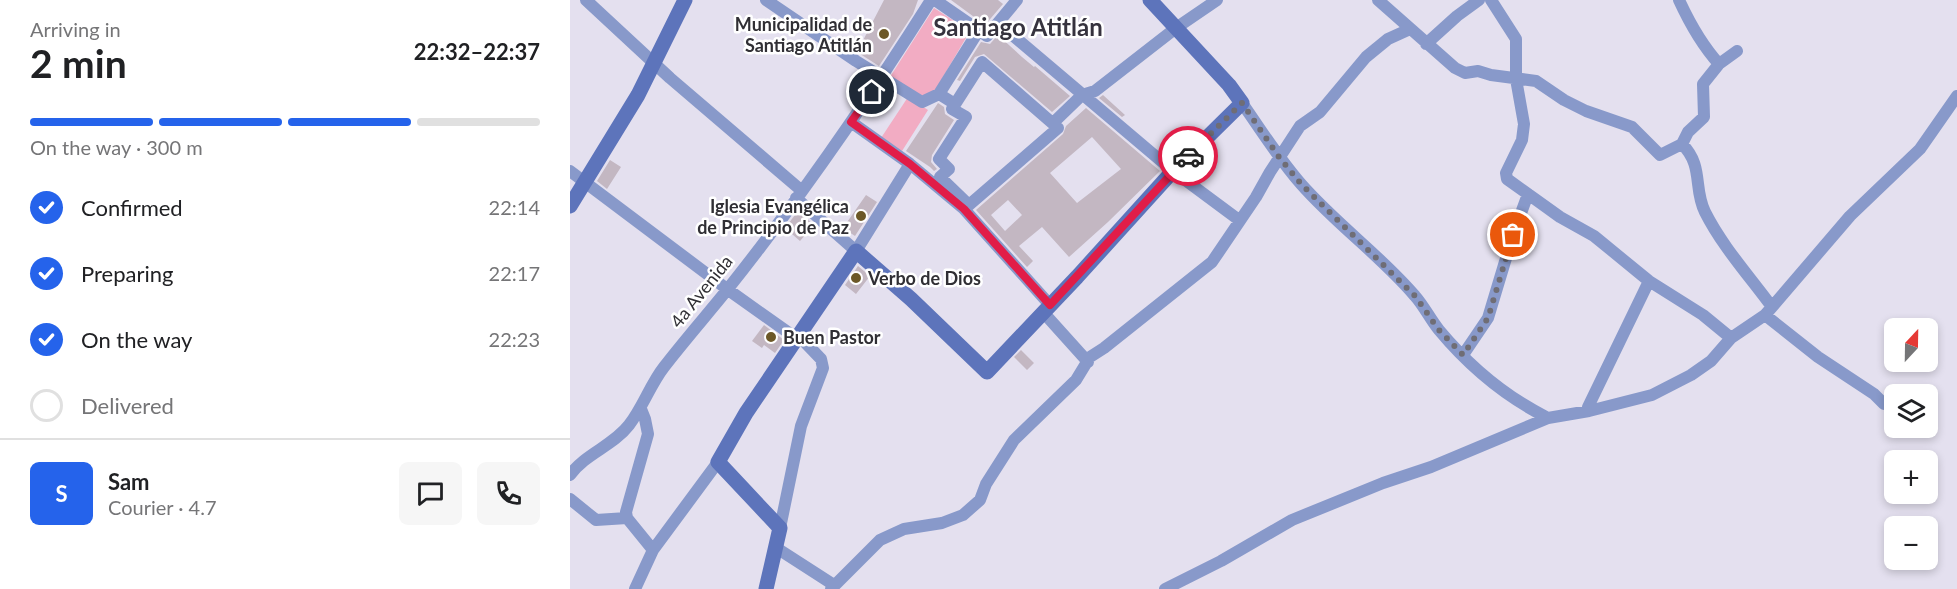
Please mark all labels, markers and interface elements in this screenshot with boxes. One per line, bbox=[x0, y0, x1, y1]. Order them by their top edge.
district label: Santiago Atitlán bbox=[933, 12, 1103, 41]
place label: Municipalidad de Santiago Atitlán bbox=[735, 13, 872, 56]
text: Arriving in bbox=[30, 17, 121, 41]
marker: Municipalidad de Santiago Atitlán bbox=[877, 27, 891, 41]
text: 22:32–22:37 bbox=[414, 38, 540, 65]
text: 2 min bbox=[30, 40, 127, 86]
pin bbox=[846, 66, 897, 117]
icon: home bbox=[855, 75, 888, 108]
courier bbox=[1158, 126, 1218, 186]
text: On the way · 300 m bbox=[30, 135, 203, 159]
icon: car bbox=[1172, 140, 1205, 173]
icon: check bbox=[30, 191, 63, 224]
text: Confirmed bbox=[81, 194, 183, 221]
text: 22:14 bbox=[489, 195, 540, 219]
place label: Iglesia Evangélica de Principio de Paz bbox=[697, 195, 849, 238]
marker: Iglesia Evangélica de Principio de Paz bbox=[854, 209, 868, 223]
pin bbox=[1487, 209, 1538, 260]
icon: bag bbox=[1496, 218, 1529, 251]
street label: 4a Avenida bbox=[665, 250, 737, 332]
icon: check bbox=[30, 257, 63, 290]
text: Preparing bbox=[81, 260, 173, 287]
text: 22:17 bbox=[489, 261, 540, 285]
place label: Verbo de Dios bbox=[867, 267, 981, 289]
marker: Verbo de Dios bbox=[849, 271, 863, 285]
north arrow bbox=[1884, 318, 1938, 372]
map controls bbox=[1884, 318, 1938, 570]
icon: check bbox=[30, 323, 63, 356]
text: On the way bbox=[81, 326, 192, 353]
place label: Buen Pastor bbox=[783, 326, 881, 348]
text: 22:23 bbox=[489, 327, 540, 351]
marker: Buen Pastor bbox=[764, 330, 778, 344]
button: layers bbox=[1884, 384, 1938, 438]
text: Delivered bbox=[81, 392, 174, 419]
button: + bbox=[1884, 450, 1938, 504]
button: chat bbox=[399, 462, 462, 525]
button: phone bbox=[477, 462, 540, 525]
text: Sam bbox=[108, 468, 150, 495]
text: S bbox=[55, 480, 68, 507]
text: Courier · 4.7 bbox=[108, 495, 217, 519]
button: − bbox=[1884, 516, 1938, 570]

